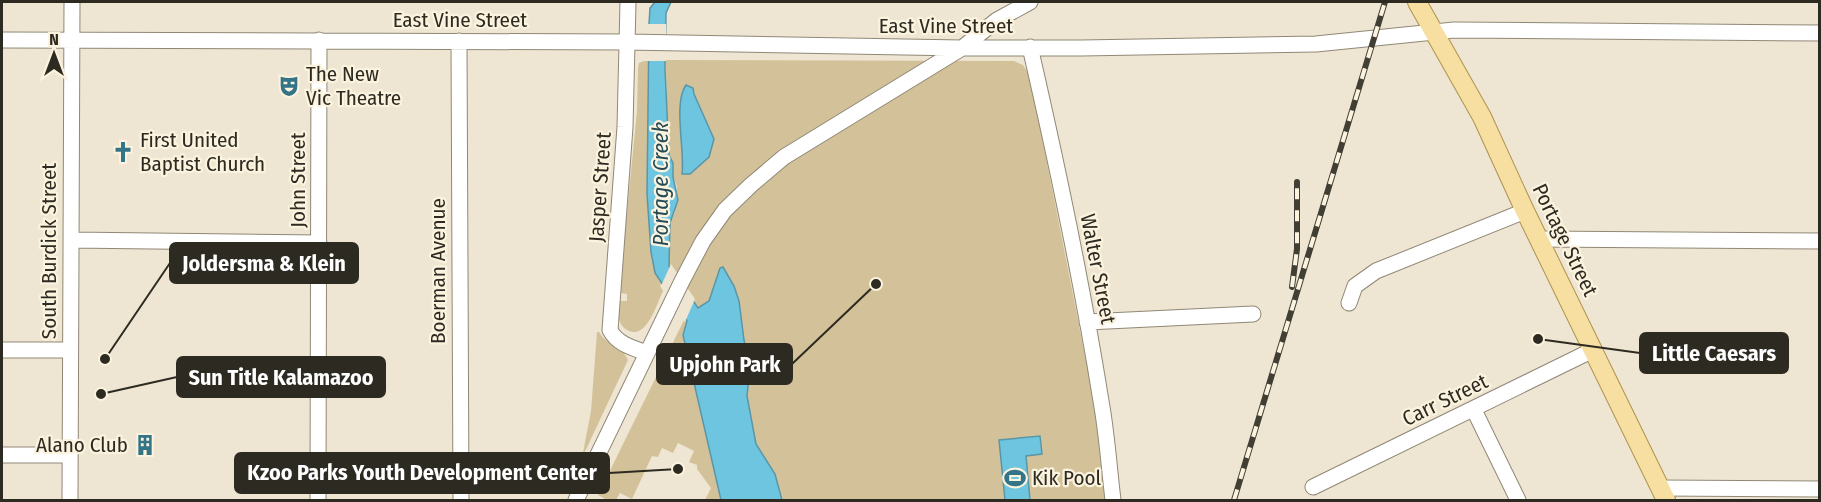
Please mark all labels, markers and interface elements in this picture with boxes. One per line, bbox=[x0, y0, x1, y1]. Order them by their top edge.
street label: East Vine Street bbox=[393, 7, 527, 33]
street label: East Vine Street bbox=[879, 13, 1013, 39]
north arrow bbox=[24, 24, 84, 84]
text: N bbox=[49, 30, 59, 49]
place label: The New Vic Theatre bbox=[306, 61, 401, 111]
theatre icon: The New Vic Theatre bbox=[277, 74, 301, 98]
water label: Portage Creek bbox=[647, 122, 674, 246]
place label: First United Baptist Church bbox=[140, 127, 265, 177]
street label: Jasper Street bbox=[583, 131, 617, 243]
street label: John Street bbox=[285, 132, 311, 228]
church icon: First United Baptist Church bbox=[111, 140, 135, 164]
street label: South Burdick Street bbox=[36, 163, 62, 339]
street label: Portage Street bbox=[1527, 179, 1603, 301]
street label: Boerman Avenue bbox=[425, 198, 451, 344]
street label: Walter Street bbox=[1075, 212, 1121, 326]
callout: Joldersma & Klein bbox=[170, 243, 358, 283]
text: Joldersma & Klein bbox=[181, 250, 346, 277]
callout: Little Caesars bbox=[1640, 333, 1788, 373]
text: Little Caesars bbox=[1652, 340, 1776, 367]
callout: Upjohn Park bbox=[657, 344, 792, 384]
text: Upjohn Park bbox=[669, 351, 781, 378]
callout: Sun Title Kalamazoo bbox=[177, 357, 385, 397]
text: Sun Title Kalamazoo bbox=[189, 364, 374, 391]
street label: Carr Street bbox=[1398, 368, 1492, 432]
place label: Alano Club bbox=[36, 432, 128, 458]
building icon: Alano Club bbox=[133, 433, 157, 457]
callout: Kzoo Parks Youth Development Center bbox=[235, 453, 609, 493]
text: Kzoo Parks Youth Development Center bbox=[247, 459, 598, 486]
place label: Kik Pool bbox=[1032, 465, 1102, 491]
sports icon: Kik Pool bbox=[1003, 466, 1027, 490]

